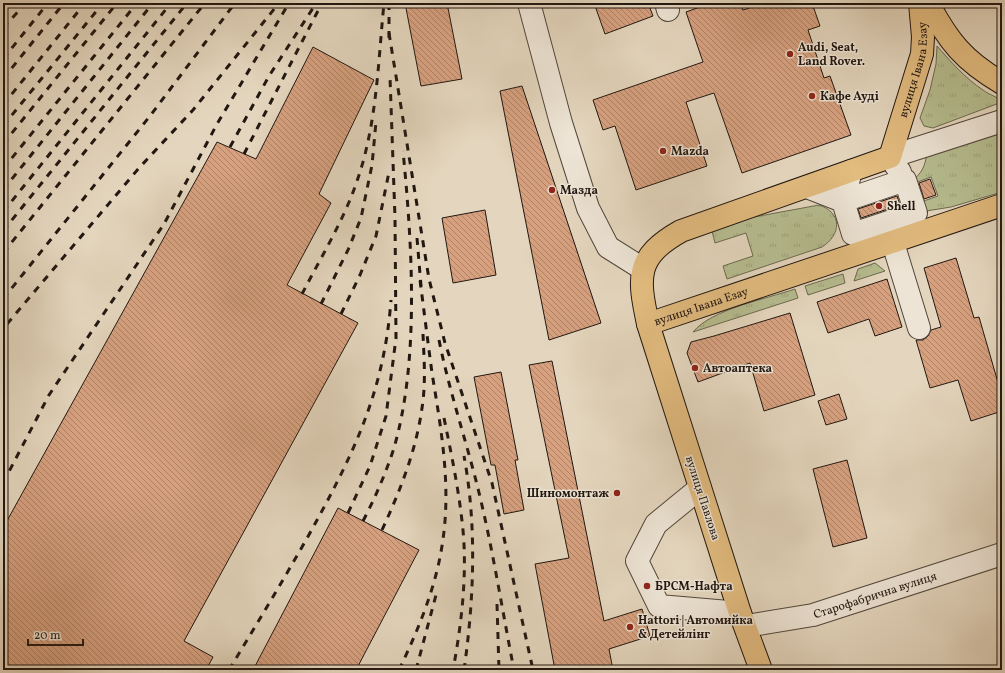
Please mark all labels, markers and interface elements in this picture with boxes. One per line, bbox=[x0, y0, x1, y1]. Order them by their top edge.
street label: вулиця Івана Езау bbox=[896, 21, 932, 120]
place label: Audi, Seat, Land Rover. bbox=[798, 40, 865, 70]
marker: Audi, Seat, Land Rover. bbox=[785, 49, 795, 59]
place label: Кафе Ауді bbox=[820, 89, 879, 105]
marker: Кафе Ауді bbox=[807, 91, 817, 101]
place label: Mazda bbox=[671, 144, 710, 160]
marker: Mazda bbox=[658, 146, 668, 156]
place label: Мазда bbox=[560, 183, 598, 199]
marker: Мазда bbox=[547, 185, 557, 195]
place label: Shell bbox=[887, 199, 916, 215]
marker: Shell bbox=[874, 201, 884, 211]
street label: вулиця Івана Езау bbox=[652, 284, 751, 330]
place label: Автоаптека bbox=[703, 361, 773, 377]
marker: Автоаптека bbox=[690, 363, 700, 373]
street label: вулиця Павлова bbox=[681, 454, 723, 542]
place label: Шиномонтаж bbox=[527, 486, 609, 502]
marker: Шиномонтаж bbox=[612, 488, 622, 498]
street label: Старофабрична вулиця bbox=[812, 569, 939, 623]
place label: БРСМ-Нафта bbox=[655, 579, 733, 595]
marker: БРСМ-Нафта bbox=[642, 581, 652, 591]
place label: Hattori | Автомийка & Детейлінг bbox=[638, 613, 753, 643]
scale bar bbox=[28, 621, 83, 647]
marker: Hattori | Автомийка & Детейлінг bbox=[625, 622, 635, 632]
text: 20 m bbox=[34, 628, 61, 644]

